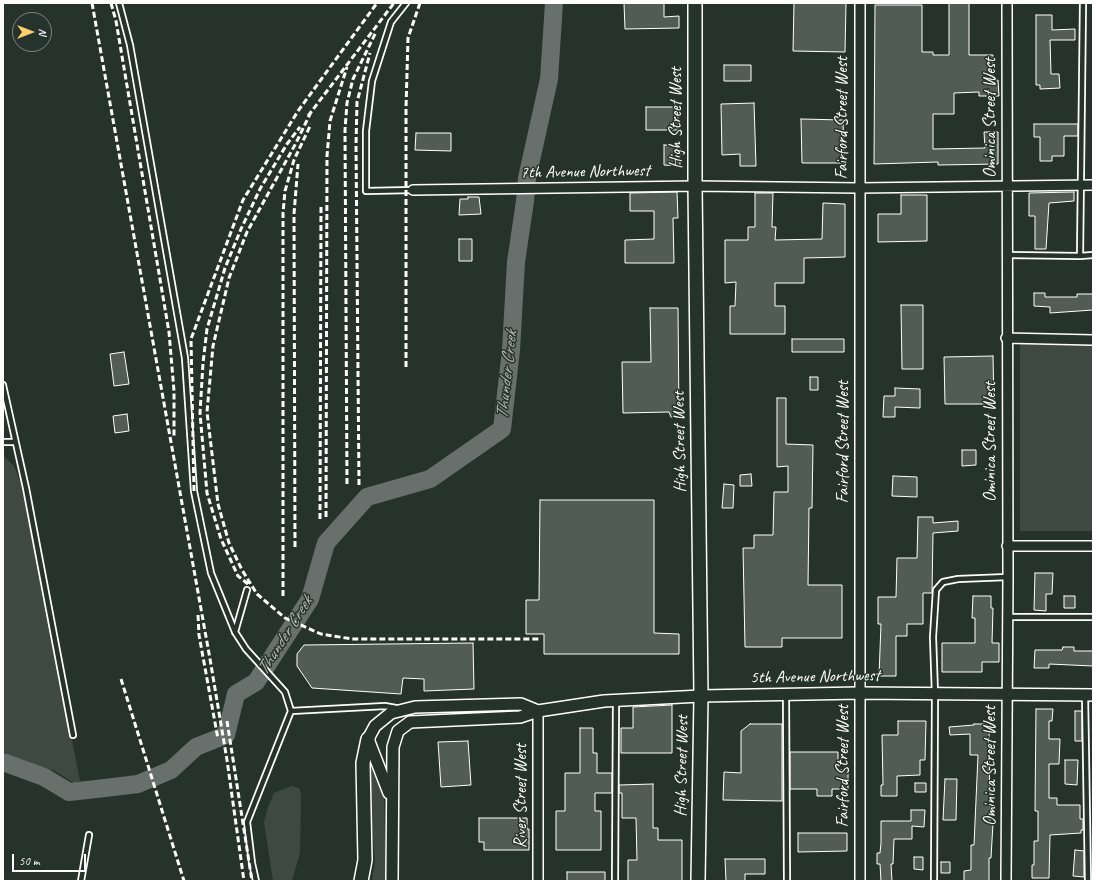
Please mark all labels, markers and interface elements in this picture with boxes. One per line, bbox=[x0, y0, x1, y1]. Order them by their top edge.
north arrow bbox=[12, 12, 52, 52]
text: N bbox=[36, 29, 50, 35]
street label: Fairford Street West bbox=[833, 57, 853, 179]
street label: Ominica Street West bbox=[981, 58, 1001, 178]
street label: High Street West bbox=[667, 67, 687, 169]
street label: 7th Avenue Northwest bbox=[520, 161, 650, 183]
water label: Thunder Creek bbox=[492, 330, 522, 420]
street label: Fairford Street West bbox=[834, 381, 854, 503]
street label: Ominica Street West bbox=[981, 382, 1001, 502]
street label: High Street West bbox=[669, 391, 691, 493]
water label: Thunder Creek bbox=[252, 593, 318, 679]
street label: 5th Avenue Northwest bbox=[750, 666, 880, 688]
street label: Fairford Street West bbox=[834, 705, 854, 827]
street label: Ominica Street West bbox=[981, 706, 1001, 826]
street label: High Street West bbox=[671, 715, 693, 817]
street label: River Street West bbox=[512, 744, 532, 848]
scale bar bbox=[14, 846, 88, 872]
text: 50 m bbox=[19, 853, 39, 869]

